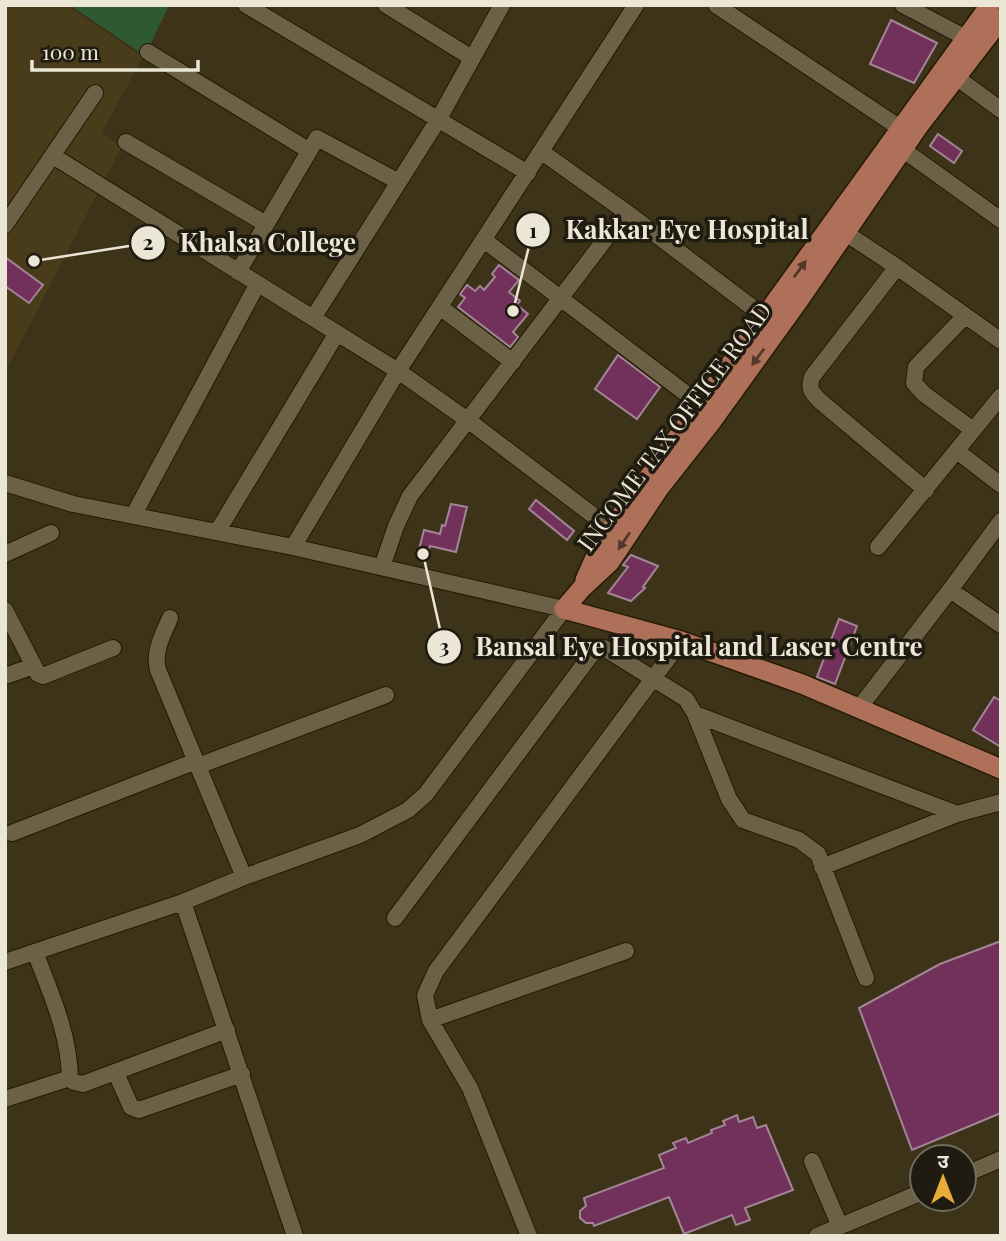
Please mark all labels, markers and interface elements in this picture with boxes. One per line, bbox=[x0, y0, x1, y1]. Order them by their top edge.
scale bar bbox=[32, 28, 198, 72]
text: 100 m bbox=[42, 37, 99, 65]
callout: Kakkar Eye Hospital bbox=[516, 207, 822, 254]
text: Kakkar Eye Hospital bbox=[566, 211, 809, 246]
text: 1 bbox=[529, 215, 537, 243]
callout: Khalsa College bbox=[131, 219, 370, 266]
text: Khalsa College bbox=[180, 224, 356, 259]
text: 2 bbox=[143, 227, 154, 255]
one-way arrow bbox=[792, 260, 806, 278]
street label: INCOME TAX OFFICE ROAD bbox=[569, 295, 778, 557]
one-way arrow bbox=[751, 348, 765, 366]
one-way arrow bbox=[617, 531, 630, 550]
callout: Bansal Eye Hospital and Laser Centre bbox=[427, 623, 937, 670]
text: Bansal Eye Hospital and Laser Centre bbox=[475, 628, 923, 663]
text: 3 bbox=[439, 631, 449, 659]
north arrow bbox=[908, 1143, 978, 1213]
text: उ bbox=[937, 1147, 949, 1173]

